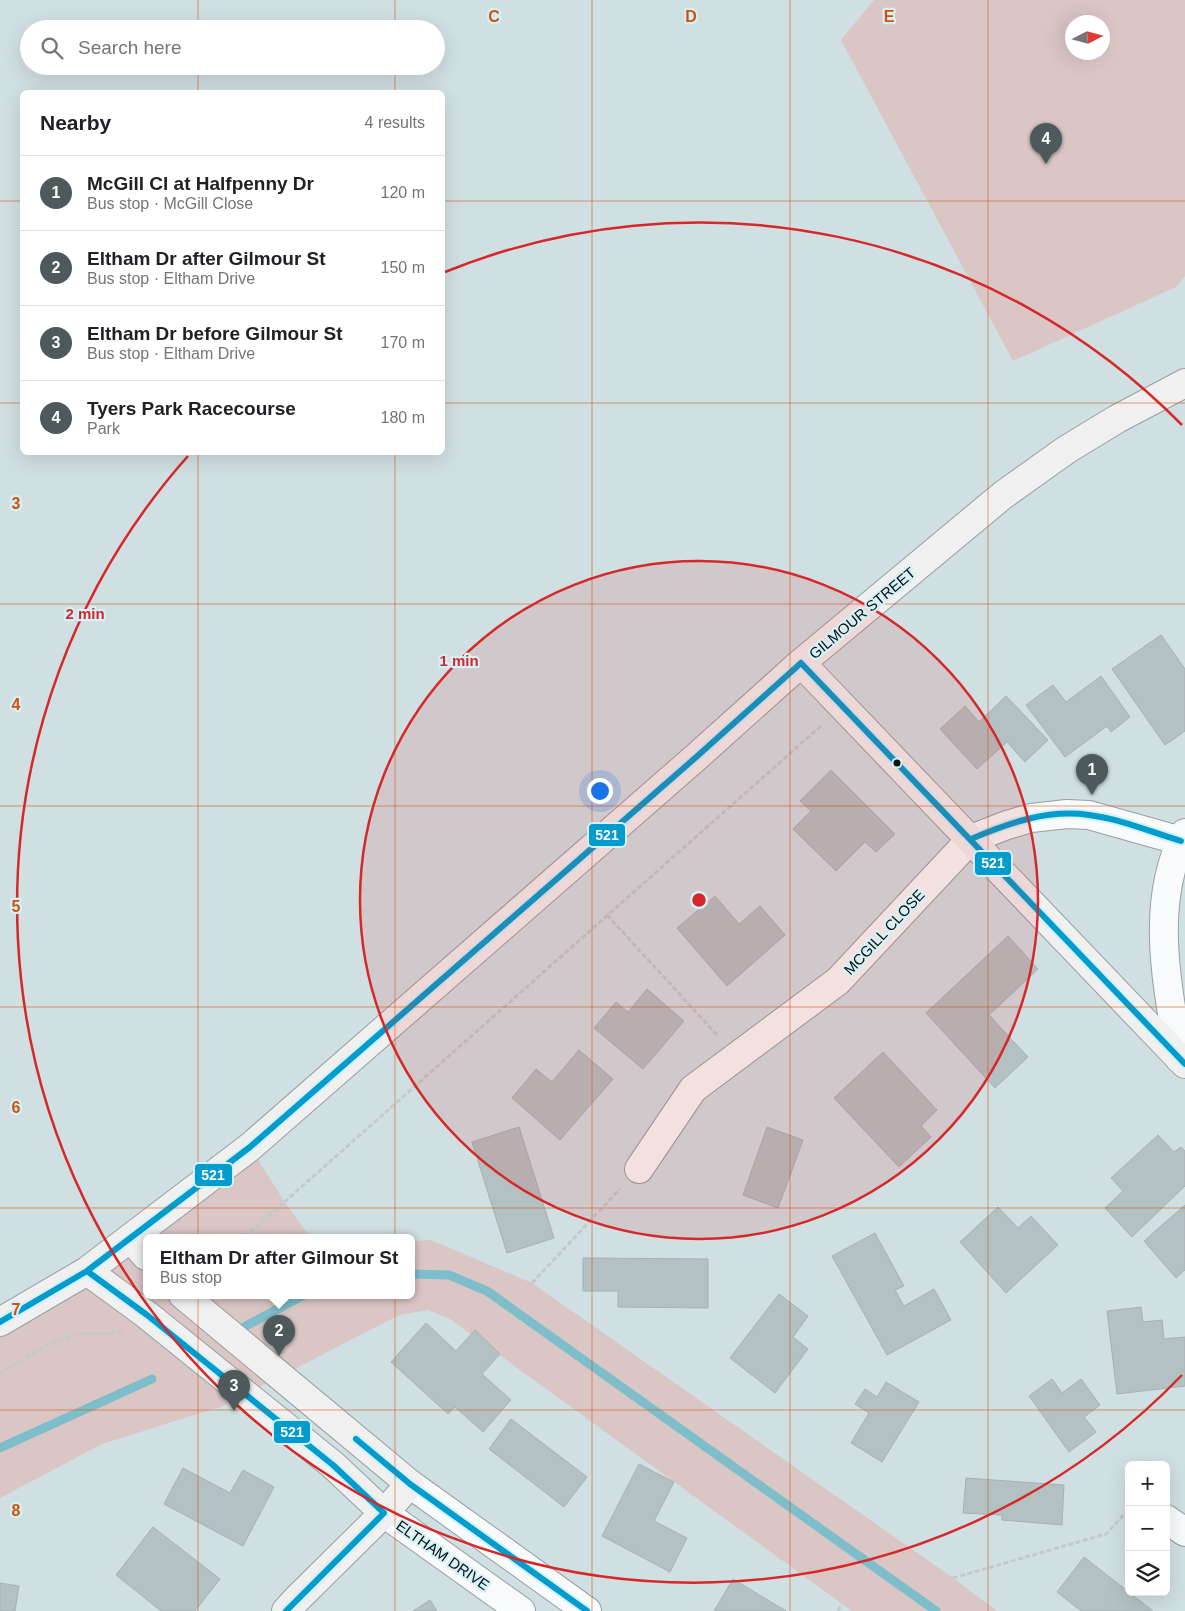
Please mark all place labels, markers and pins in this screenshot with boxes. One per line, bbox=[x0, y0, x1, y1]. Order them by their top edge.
pin: 4 bbox=[1030, 123, 1062, 164]
pin: 1 bbox=[1076, 754, 1108, 795]
unlabelled marker bbox=[892, 758, 902, 768]
centre of rings bbox=[690, 891, 708, 909]
pin: 2 bbox=[263, 1315, 295, 1356]
pin: 3 bbox=[218, 1370, 250, 1411]

